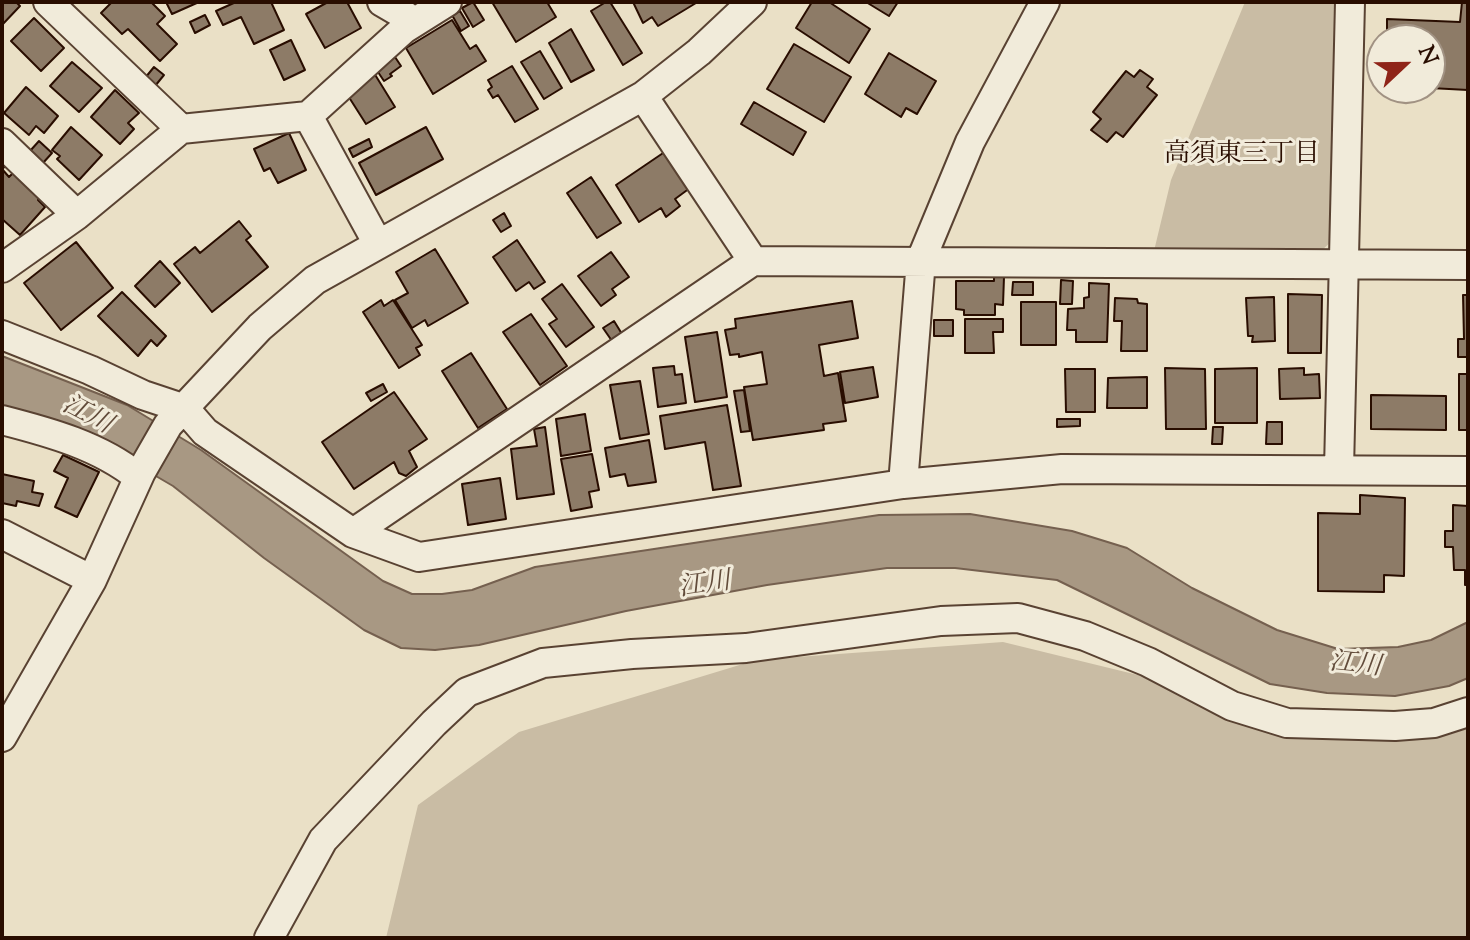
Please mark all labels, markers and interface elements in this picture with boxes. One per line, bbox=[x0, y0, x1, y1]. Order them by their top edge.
north arrow bbox=[1366, 24, 1446, 104]
text: N bbox=[1408, 42, 1445, 70]
district label: 高須東三丁目 bbox=[1164, 141, 1320, 173]
water label: 江川 bbox=[56, 391, 116, 443]
water label: 江川 bbox=[677, 568, 733, 606]
water label: 江川 bbox=[1328, 649, 1382, 685]

